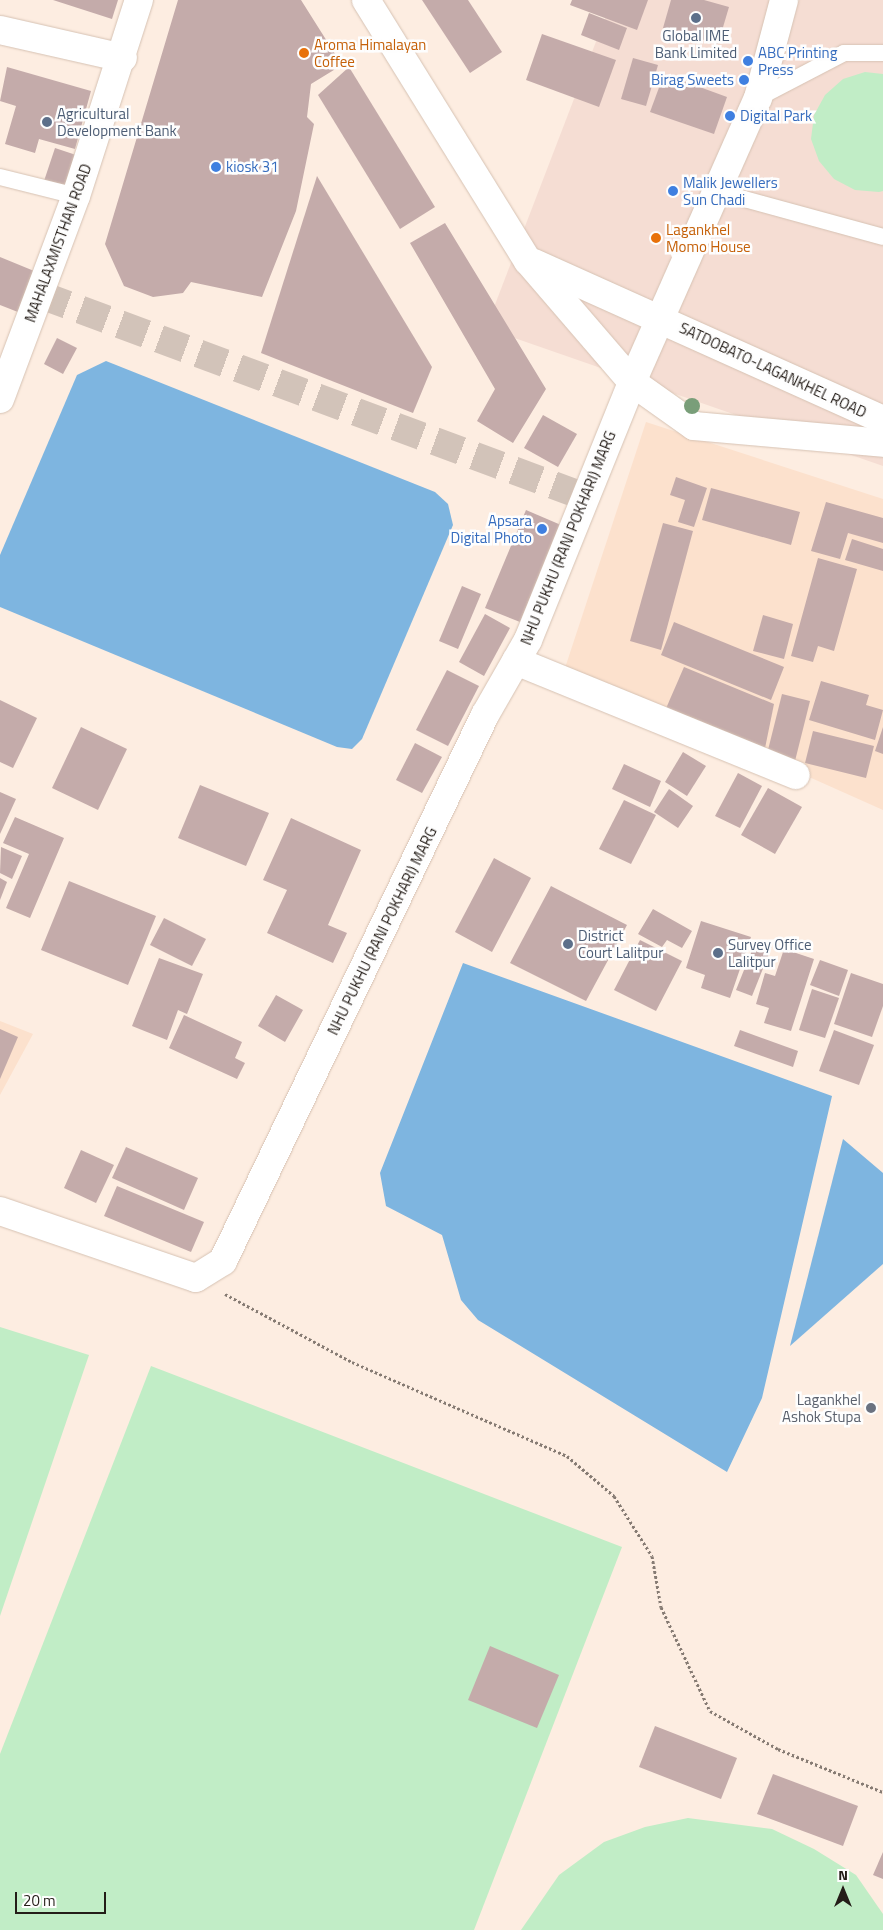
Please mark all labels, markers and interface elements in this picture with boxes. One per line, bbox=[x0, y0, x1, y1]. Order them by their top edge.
marker: Global IME Bank Limited bbox=[690, 12, 702, 24]
place label: Global IME Bank Limited bbox=[655, 26, 737, 61]
place label: Aroma Himalayan Coffee bbox=[314, 35, 426, 70]
place label: ABC Printing Press bbox=[758, 43, 837, 78]
marker: Aroma Himalayan Coffee bbox=[298, 47, 310, 59]
marker: ABC Printing Press bbox=[742, 55, 754, 67]
place label: Birag Sweets bbox=[651, 71, 734, 89]
marker: Birag Sweets bbox=[738, 74, 750, 86]
place label: Agricultural Development Bank bbox=[57, 104, 177, 139]
place label: Digital Park bbox=[740, 107, 812, 125]
marker: Digital Park bbox=[724, 110, 736, 122]
marker: Agricultural Development Bank bbox=[41, 116, 53, 128]
place label: kiosk 31 bbox=[226, 158, 279, 176]
street label: MAHALAXMISTHAN ROAD bbox=[21, 161, 95, 325]
marker: kiosk 31 bbox=[210, 161, 222, 173]
place label: Malik Jewellers Sun Chadi bbox=[683, 173, 778, 208]
marker: Malik Jewellers Sun Chadi bbox=[667, 185, 679, 197]
place label: Lagankhel Momo House bbox=[666, 220, 751, 255]
marker: Lagankhel Momo House bbox=[650, 232, 662, 244]
street label: SATDOBATO-LAGANKHEL ROAD bbox=[677, 319, 869, 421]
street label: NHU PUKHU (RANI POKHARI) MARG bbox=[517, 428, 619, 648]
place label: Apsara Digital Photo bbox=[451, 511, 532, 546]
marker: Apsara Digital Photo bbox=[536, 523, 548, 535]
street label: NHU PUKHU (RANI POKHARI) MARG bbox=[324, 824, 440, 1038]
place label: District Court Lalitpur bbox=[578, 926, 663, 961]
place label: Survey Office Lalitpur bbox=[728, 935, 811, 970]
marker: District Court Lalitpur bbox=[562, 938, 574, 950]
marker: Survey Office Lalitpur bbox=[712, 947, 724, 959]
place label: Lagankhel Ashok Stupa bbox=[782, 1390, 861, 1425]
marker: Lagankhel Ashok Stupa bbox=[865, 1402, 877, 1414]
text: N bbox=[838, 1864, 848, 1885]
north arrow bbox=[818, 1865, 868, 1915]
scale bar bbox=[18, 1882, 109, 1914]
text: 20 m bbox=[23, 1889, 56, 1912]

